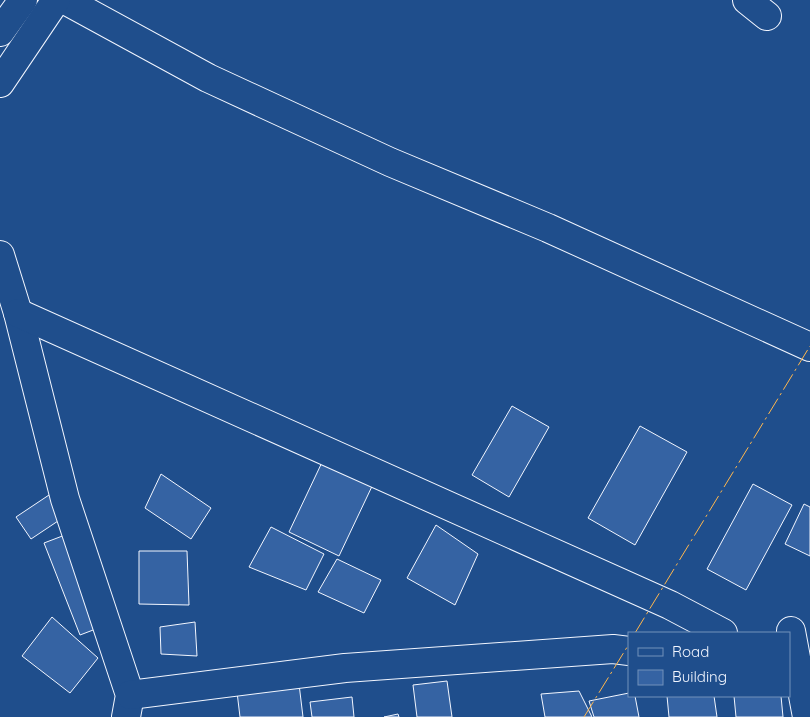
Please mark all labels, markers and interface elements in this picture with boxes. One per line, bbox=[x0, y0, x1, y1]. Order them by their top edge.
legend bbox=[628, 632, 790, 697]
text: Road bbox=[672, 642, 709, 661]
text: Building bbox=[672, 667, 727, 686]

